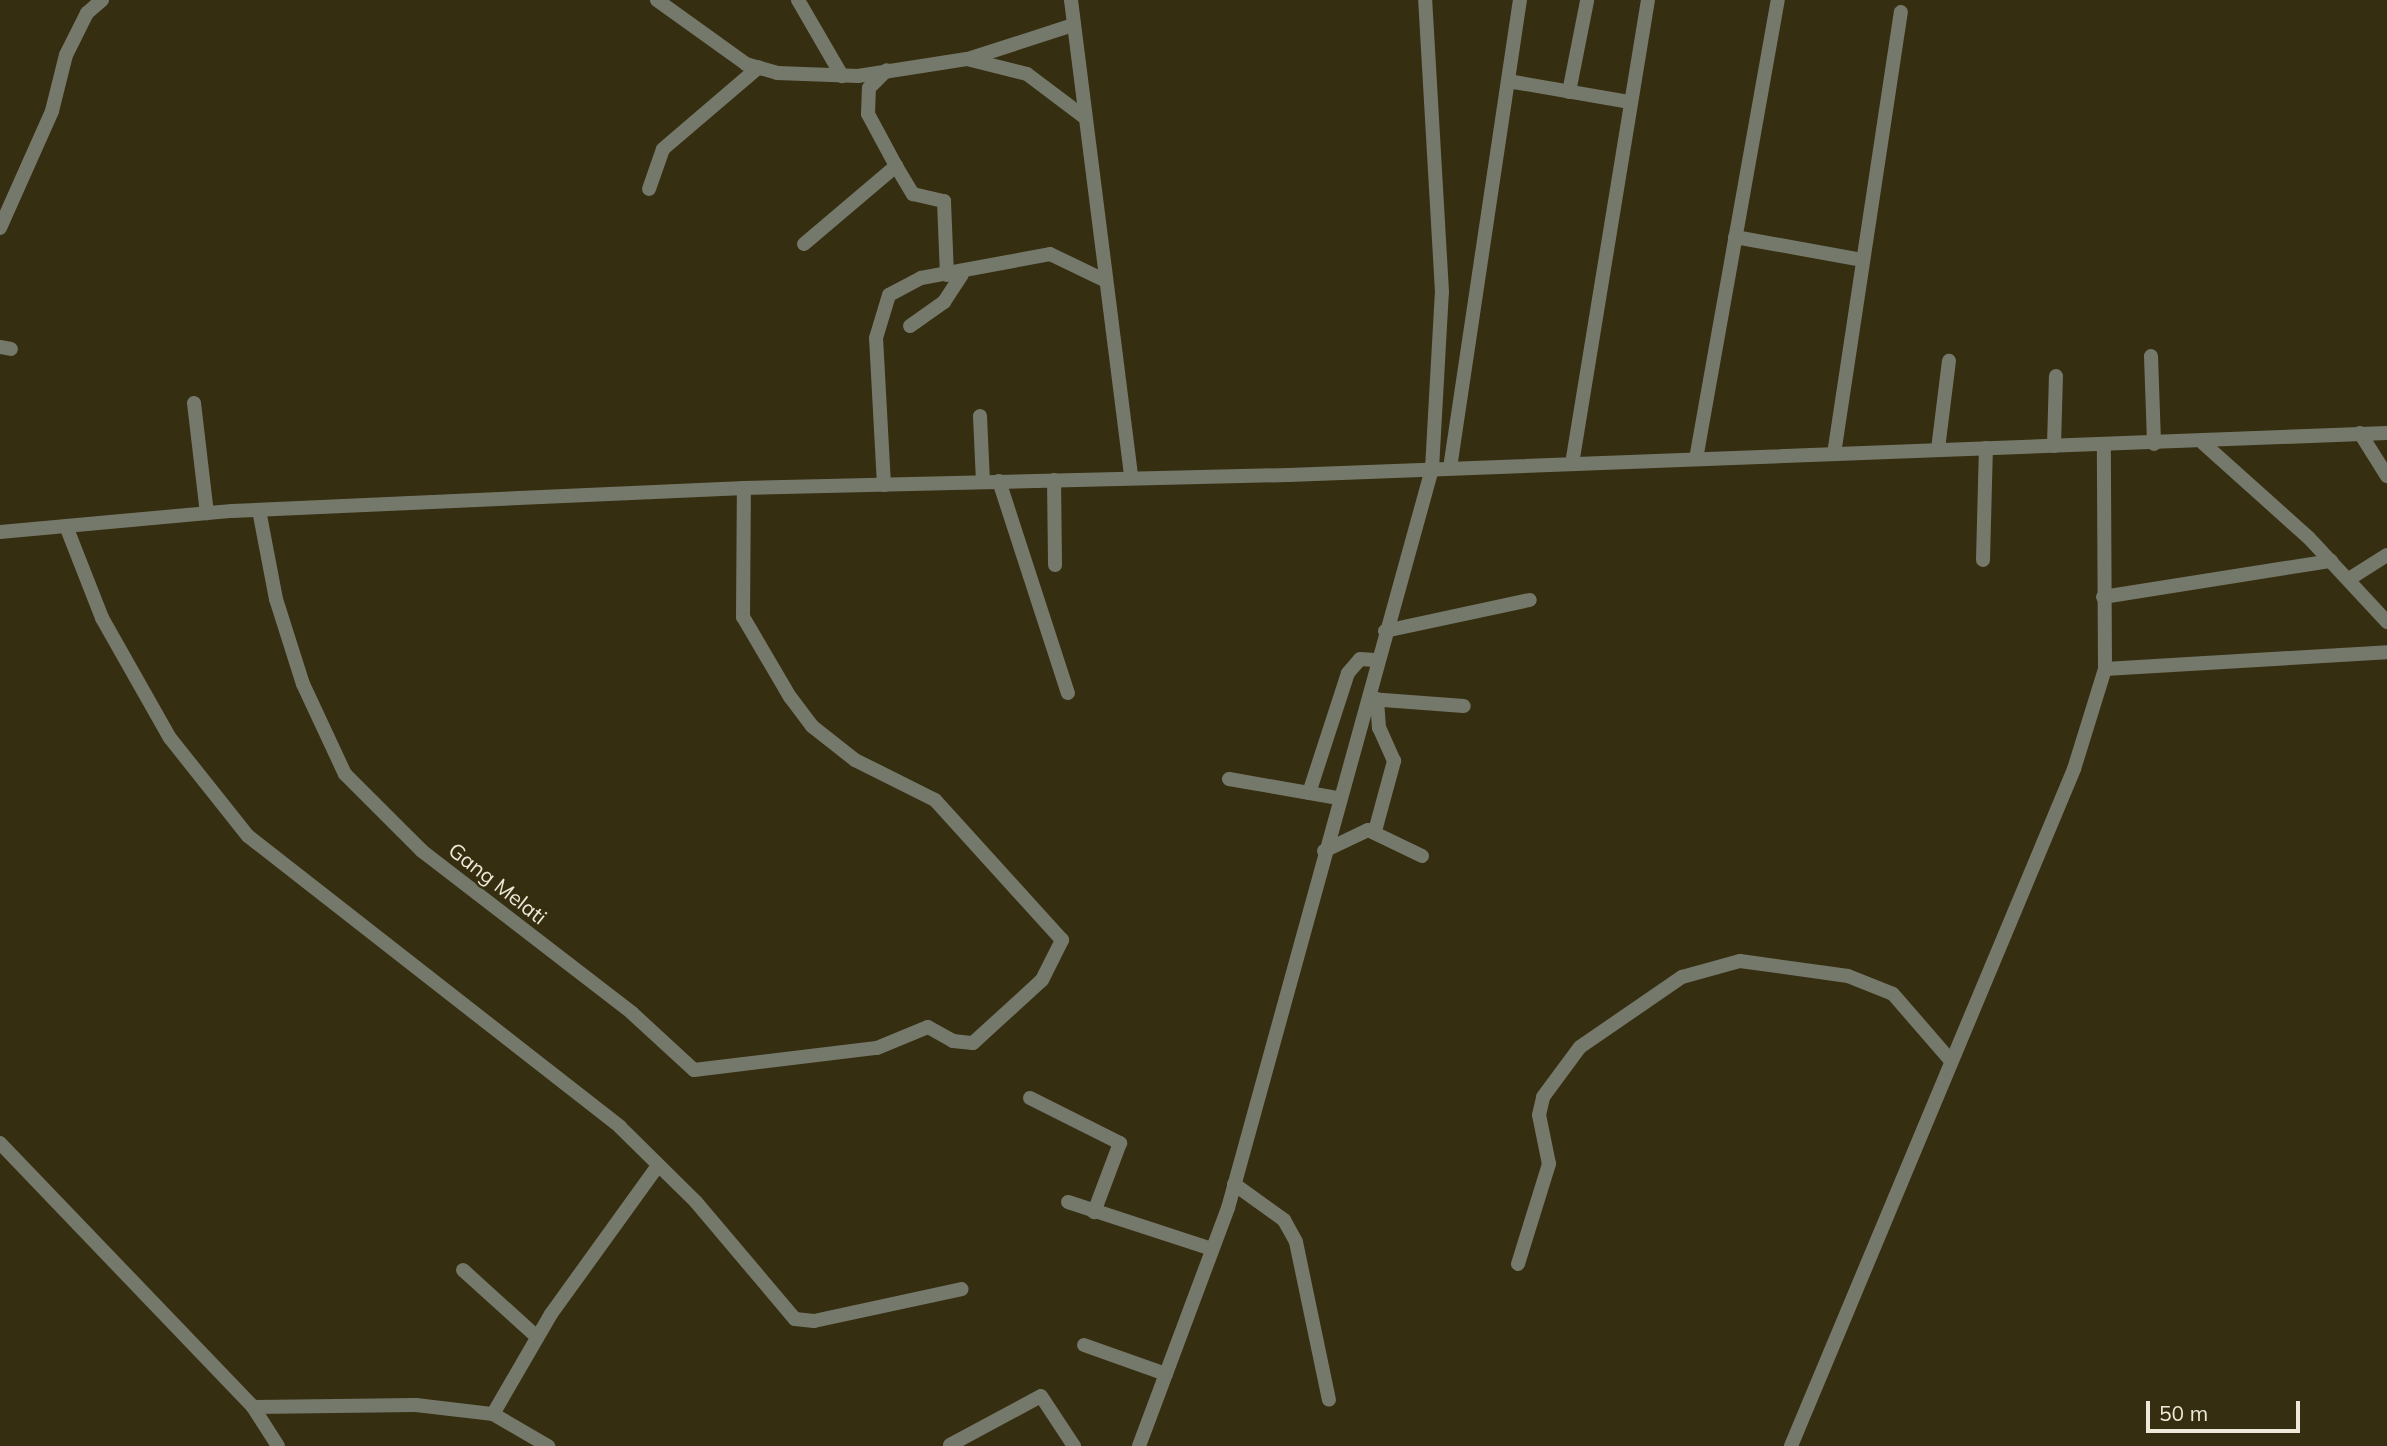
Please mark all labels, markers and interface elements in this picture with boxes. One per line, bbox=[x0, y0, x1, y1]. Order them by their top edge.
street label: Gang Melati bbox=[444, 837, 552, 929]
scale bar bbox=[2149, 1386, 2303, 1430]
text: 50 m bbox=[2159, 1400, 2208, 1426]

